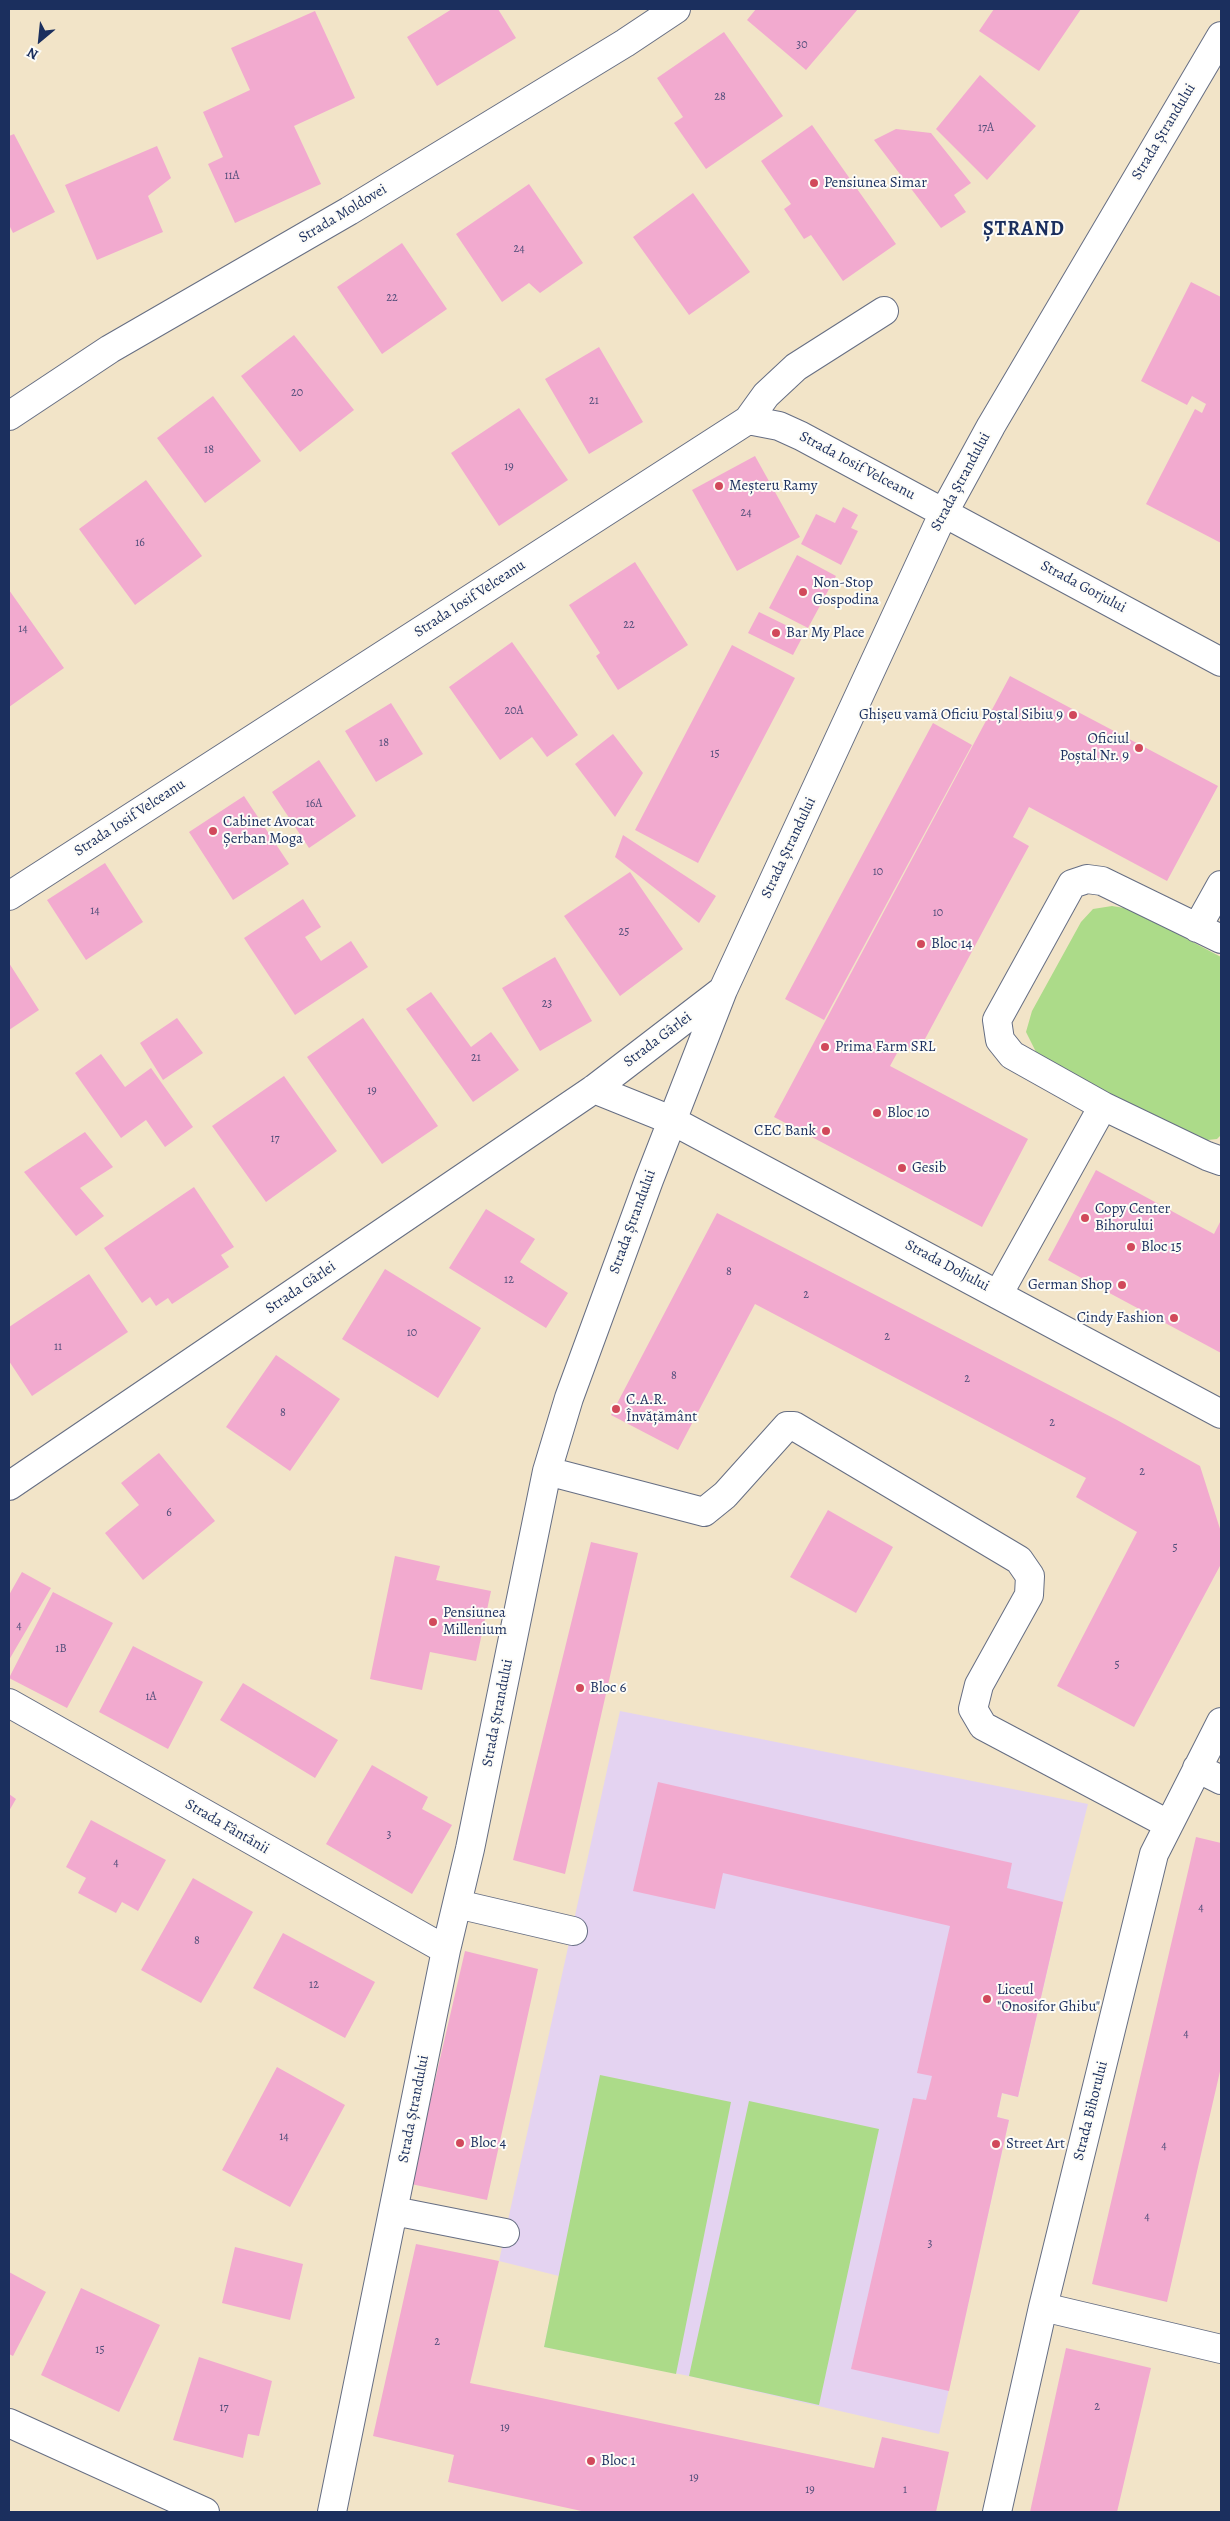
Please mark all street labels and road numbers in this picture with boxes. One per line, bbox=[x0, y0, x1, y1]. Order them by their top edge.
street label: Strada Ștrandului bbox=[1128, 80, 1200, 184]
street label: Strada Moldovei bbox=[296, 181, 390, 247]
street label: Strada Iosif Velceanu bbox=[796, 428, 918, 504]
street label: Strada Ștrandului bbox=[927, 429, 995, 535]
street label: Strada Iosif Velceanu bbox=[411, 556, 529, 642]
street label: Strada Gorjului bbox=[1037, 557, 1129, 617]
street label: Strada Iosif Velceanu bbox=[71, 775, 189, 861]
street label: Strada Ștrandului bbox=[758, 795, 820, 901]
street label: Strada Gârlei bbox=[620, 1009, 696, 1071]
street label: Strada Ștrandului bbox=[606, 1168, 660, 1276]
street label: Strada Doljului bbox=[902, 1236, 992, 1296]
street label: Strada Gârlei bbox=[263, 1258, 339, 1318]
street label: Strada Ștrandului bbox=[479, 1658, 517, 1768]
street label: Strada Fântânii bbox=[182, 1796, 272, 1858]
street label: Strada Ștrandului bbox=[395, 2054, 433, 2164]
street label: Strada Bihorului bbox=[1070, 2059, 1112, 2163]

